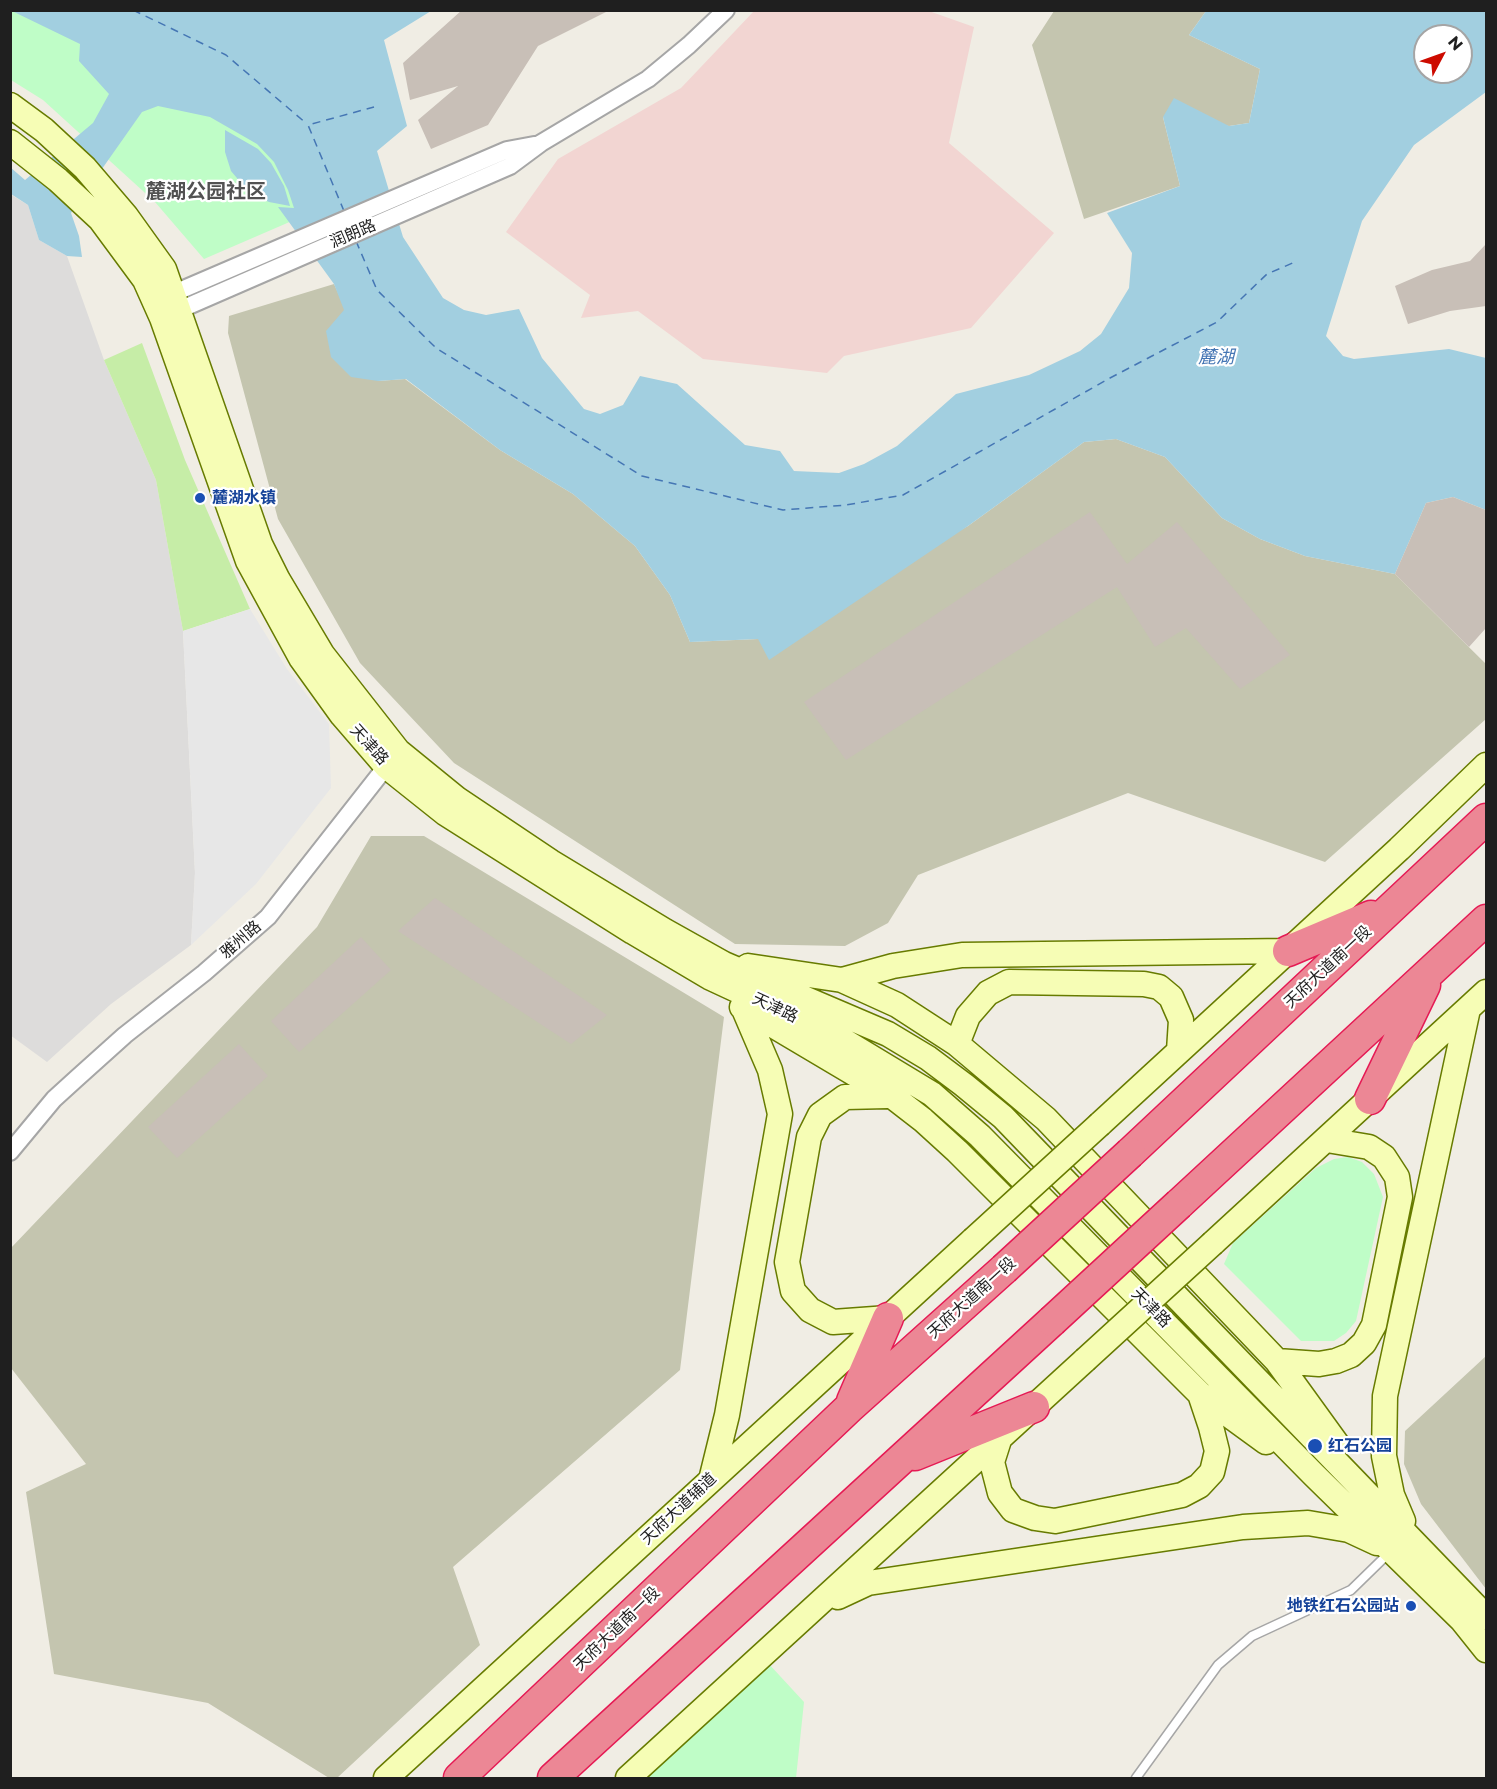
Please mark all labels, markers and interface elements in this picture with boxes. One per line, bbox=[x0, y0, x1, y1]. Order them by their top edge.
north arrow bbox=[1413, 24, 1473, 84]
text: N bbox=[1444, 32, 1467, 54]
district label: 麓湖公园社区 bbox=[146, 180, 266, 204]
street label: 润朗路 bbox=[327, 216, 379, 252]
water label: 麓湖 bbox=[1198, 347, 1234, 369]
place label: 麓湖水镇 bbox=[212, 488, 276, 508]
marker: 麓湖水镇 bbox=[193, 491, 207, 505]
street label: 天津路 bbox=[346, 721, 392, 769]
street label: 雅州路 bbox=[217, 917, 265, 963]
street label: 天府大道南一段 bbox=[1280, 922, 1376, 1012]
street label: 天津路 bbox=[749, 989, 801, 1027]
street label: 天府大道南一段 bbox=[924, 1253, 1020, 1343]
street label: 天津路 bbox=[1127, 1284, 1175, 1332]
place label: 红石公园 bbox=[1328, 1436, 1392, 1456]
marker: 红石公园 bbox=[1306, 1437, 1324, 1455]
street label: 天府大道辅道 bbox=[637, 1469, 721, 1549]
street label: 天府大道南一段 bbox=[570, 1583, 664, 1675]
place label: 地铁红石公园站 bbox=[1287, 1596, 1399, 1616]
marker: 地铁红石公园站 bbox=[1404, 1599, 1418, 1613]

